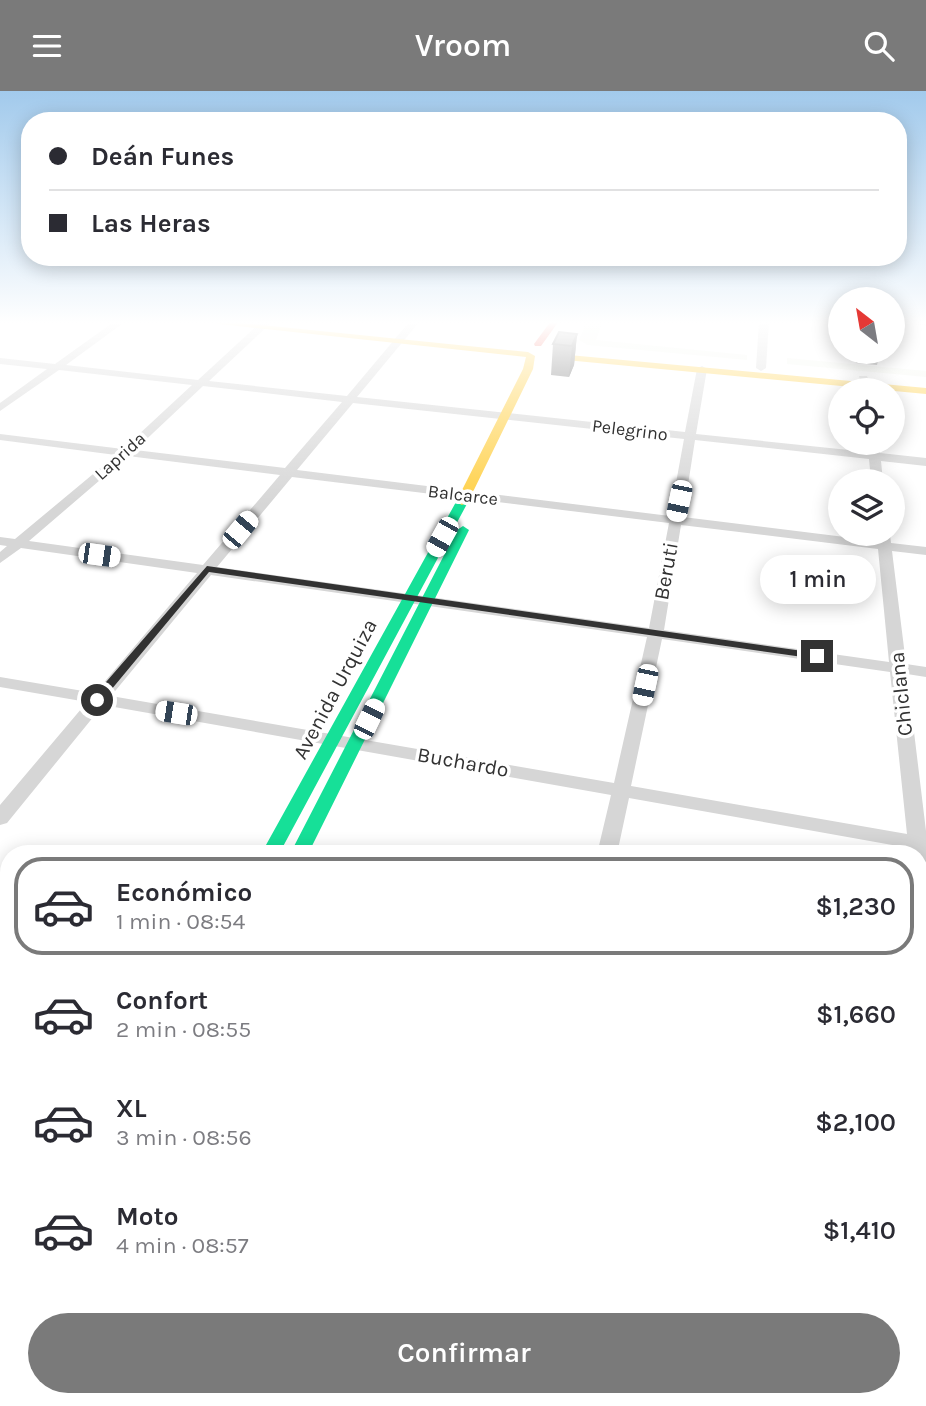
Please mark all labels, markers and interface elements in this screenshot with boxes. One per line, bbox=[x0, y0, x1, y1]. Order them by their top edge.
icon: menu bbox=[28, 27, 66, 65]
text: Vroom bbox=[415, 27, 511, 64]
icon: search bbox=[860, 27, 898, 65]
text: Deán Funes bbox=[91, 141, 234, 172]
text: Las Heras bbox=[91, 208, 211, 239]
north arrow bbox=[828, 287, 905, 364]
map controls bbox=[828, 287, 905, 546]
button: locate bbox=[828, 378, 905, 455]
street label: Pelegrino bbox=[591, 414, 669, 446]
street label: Laprida bbox=[90, 427, 150, 485]
button: layers bbox=[828, 469, 905, 546]
car bbox=[665, 478, 694, 524]
street label: Balcarce bbox=[427, 480, 499, 510]
car bbox=[219, 507, 262, 553]
car bbox=[423, 514, 462, 560]
street label: Beruti bbox=[649, 540, 683, 602]
car bbox=[77, 542, 122, 568]
callout: 1 min bbox=[759, 554, 875, 603]
text: 1 min bbox=[789, 566, 847, 593]
street label: Avenida Urquiza bbox=[288, 615, 382, 763]
route end bbox=[801, 640, 833, 672]
street label: Chiclana bbox=[885, 651, 917, 737]
car bbox=[631, 662, 660, 708]
route start bbox=[81, 684, 113, 716]
car bbox=[351, 696, 388, 742]
car bbox=[154, 699, 199, 727]
street label: Buchardo bbox=[415, 742, 511, 782]
icon: car bbox=[32, 875, 95, 938]
text: Económico bbox=[116, 877, 252, 908]
text: $1,230 bbox=[815, 891, 896, 922]
text: 1 min · 08:54 bbox=[116, 908, 245, 935]
icon: car bbox=[32, 983, 95, 1046]
text: Confort bbox=[116, 985, 208, 1016]
text: $1,660 bbox=[816, 999, 896, 1030]
text: 2 min · 08:55 bbox=[116, 1016, 251, 1043]
icon: car bbox=[32, 1091, 95, 1154]
text: XL bbox=[116, 1093, 147, 1124]
text: $2,100 bbox=[815, 1107, 896, 1138]
text: 3 min · 08:56 bbox=[116, 1124, 252, 1151]
icon: car bbox=[32, 1199, 95, 1262]
text: Moto bbox=[116, 1201, 178, 1232]
text: $1,410 bbox=[823, 1215, 896, 1246]
text: 4 min · 08:57 bbox=[116, 1232, 248, 1259]
button: Confirmar bbox=[28, 1313, 900, 1393]

